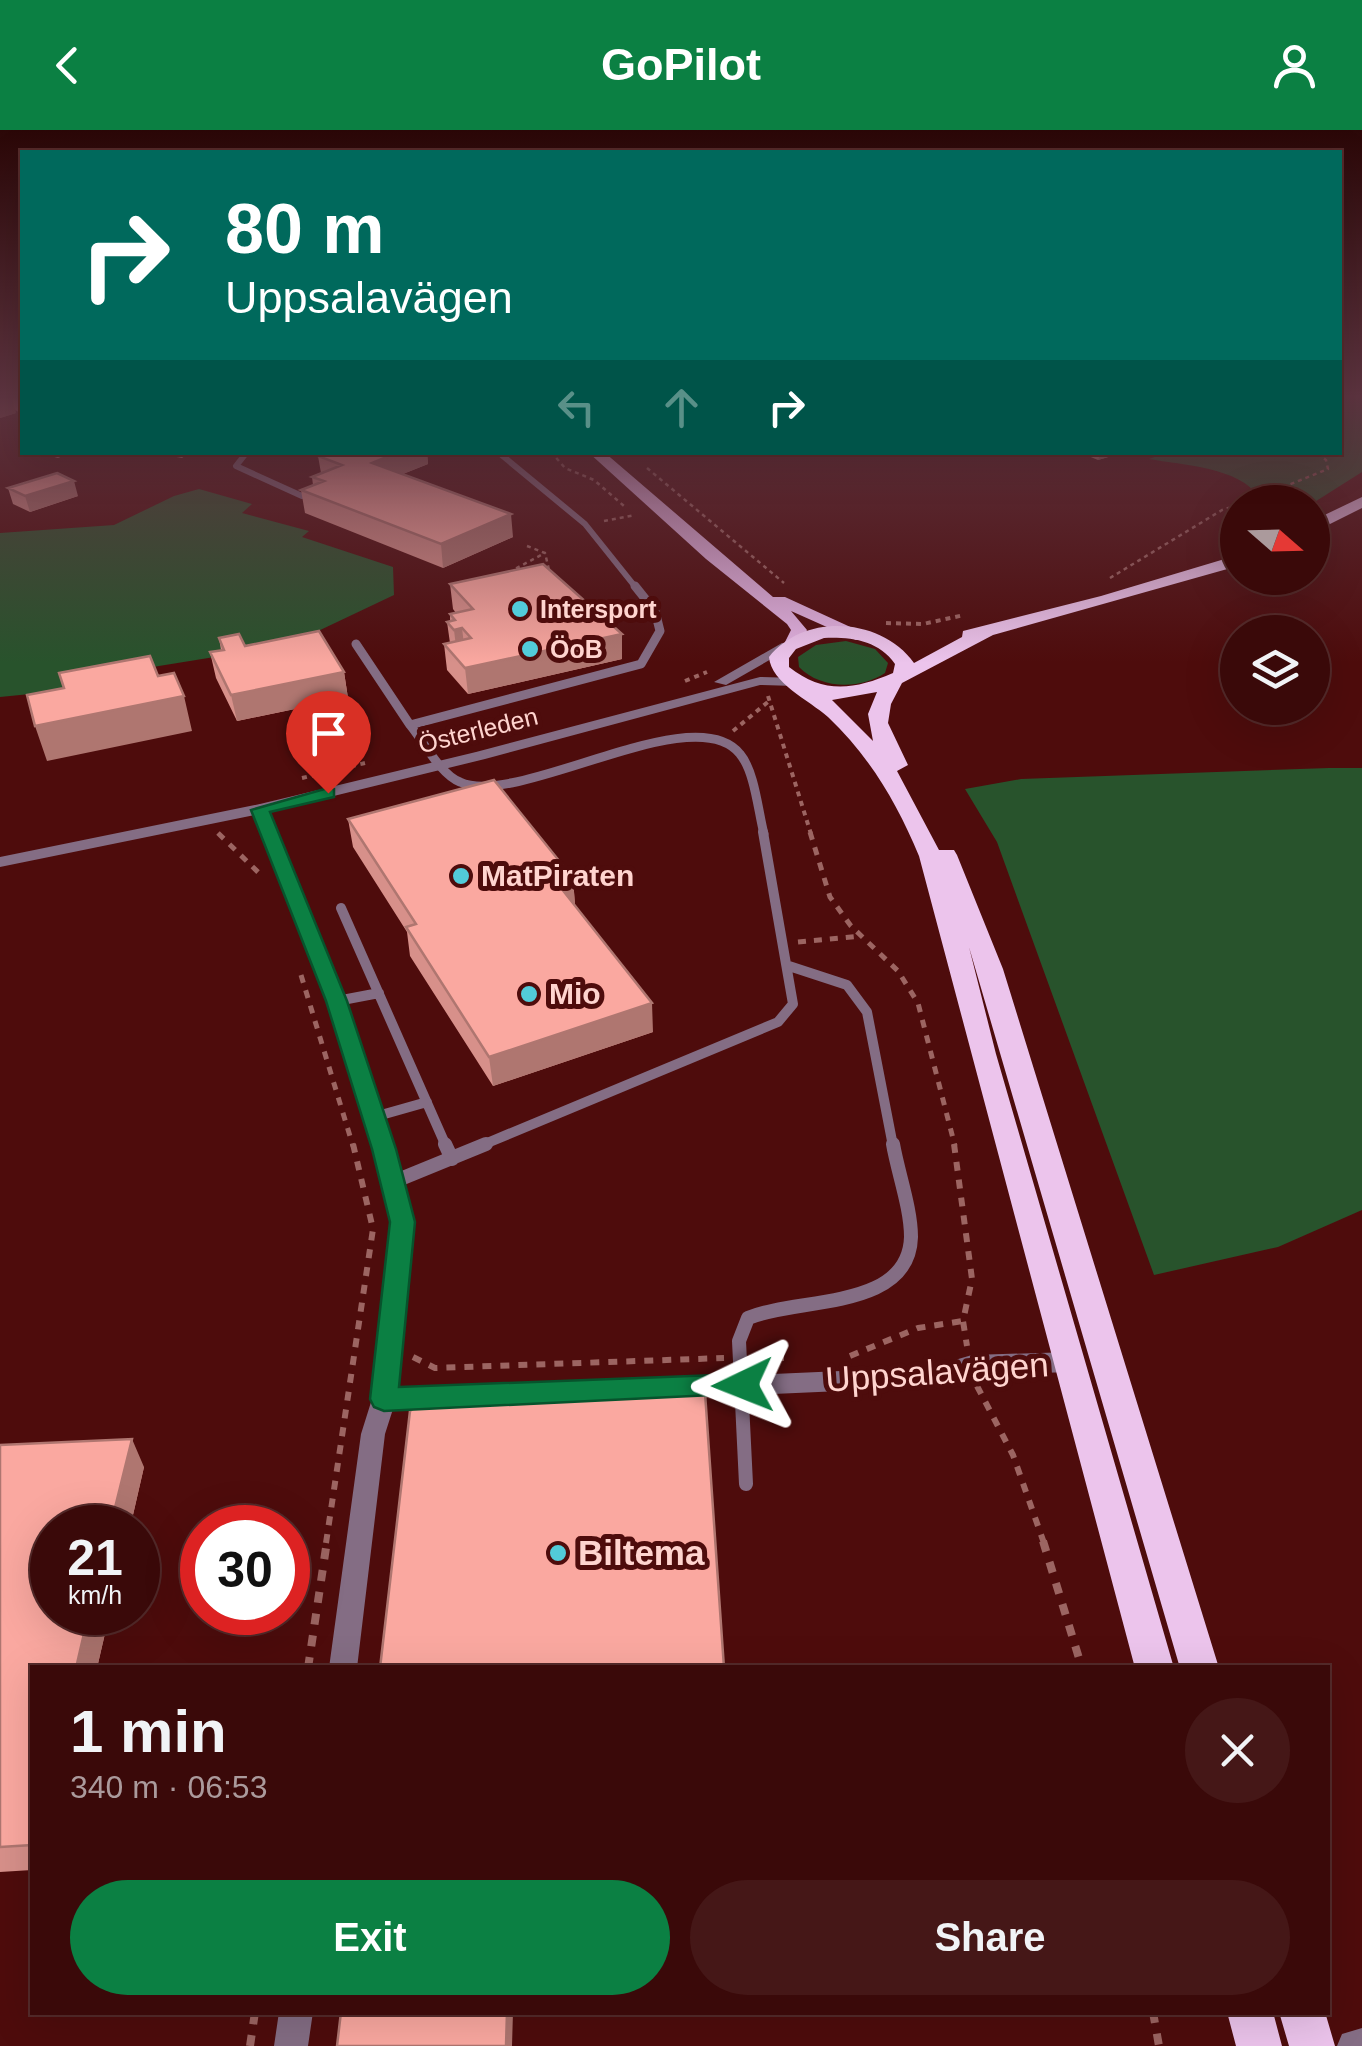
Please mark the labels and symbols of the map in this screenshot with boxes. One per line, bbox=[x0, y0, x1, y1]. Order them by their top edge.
north arrow bbox=[1220, 485, 1330, 595]
place label: Intersport bbox=[540, 595, 657, 623]
marker: Intersport bbox=[509, 598, 531, 620]
place label: ÖoB bbox=[550, 635, 603, 663]
marker: ÖoB bbox=[519, 638, 541, 660]
pin bbox=[286, 691, 371, 794]
street label: Österleden bbox=[415, 702, 541, 758]
place label: MatPiraten bbox=[481, 859, 634, 892]
marker: MatPiraten bbox=[450, 865, 472, 887]
place label: Mio bbox=[549, 977, 601, 1010]
marker: Mio bbox=[518, 983, 540, 1005]
position arrow bbox=[691, 1333, 795, 1437]
street label: Uppsalavägen bbox=[824, 1344, 1050, 1399]
speed limit sign: 30 bbox=[180, 1505, 310, 1635]
place label: Biltema bbox=[578, 1533, 705, 1572]
marker: Biltema bbox=[547, 1542, 569, 1564]

